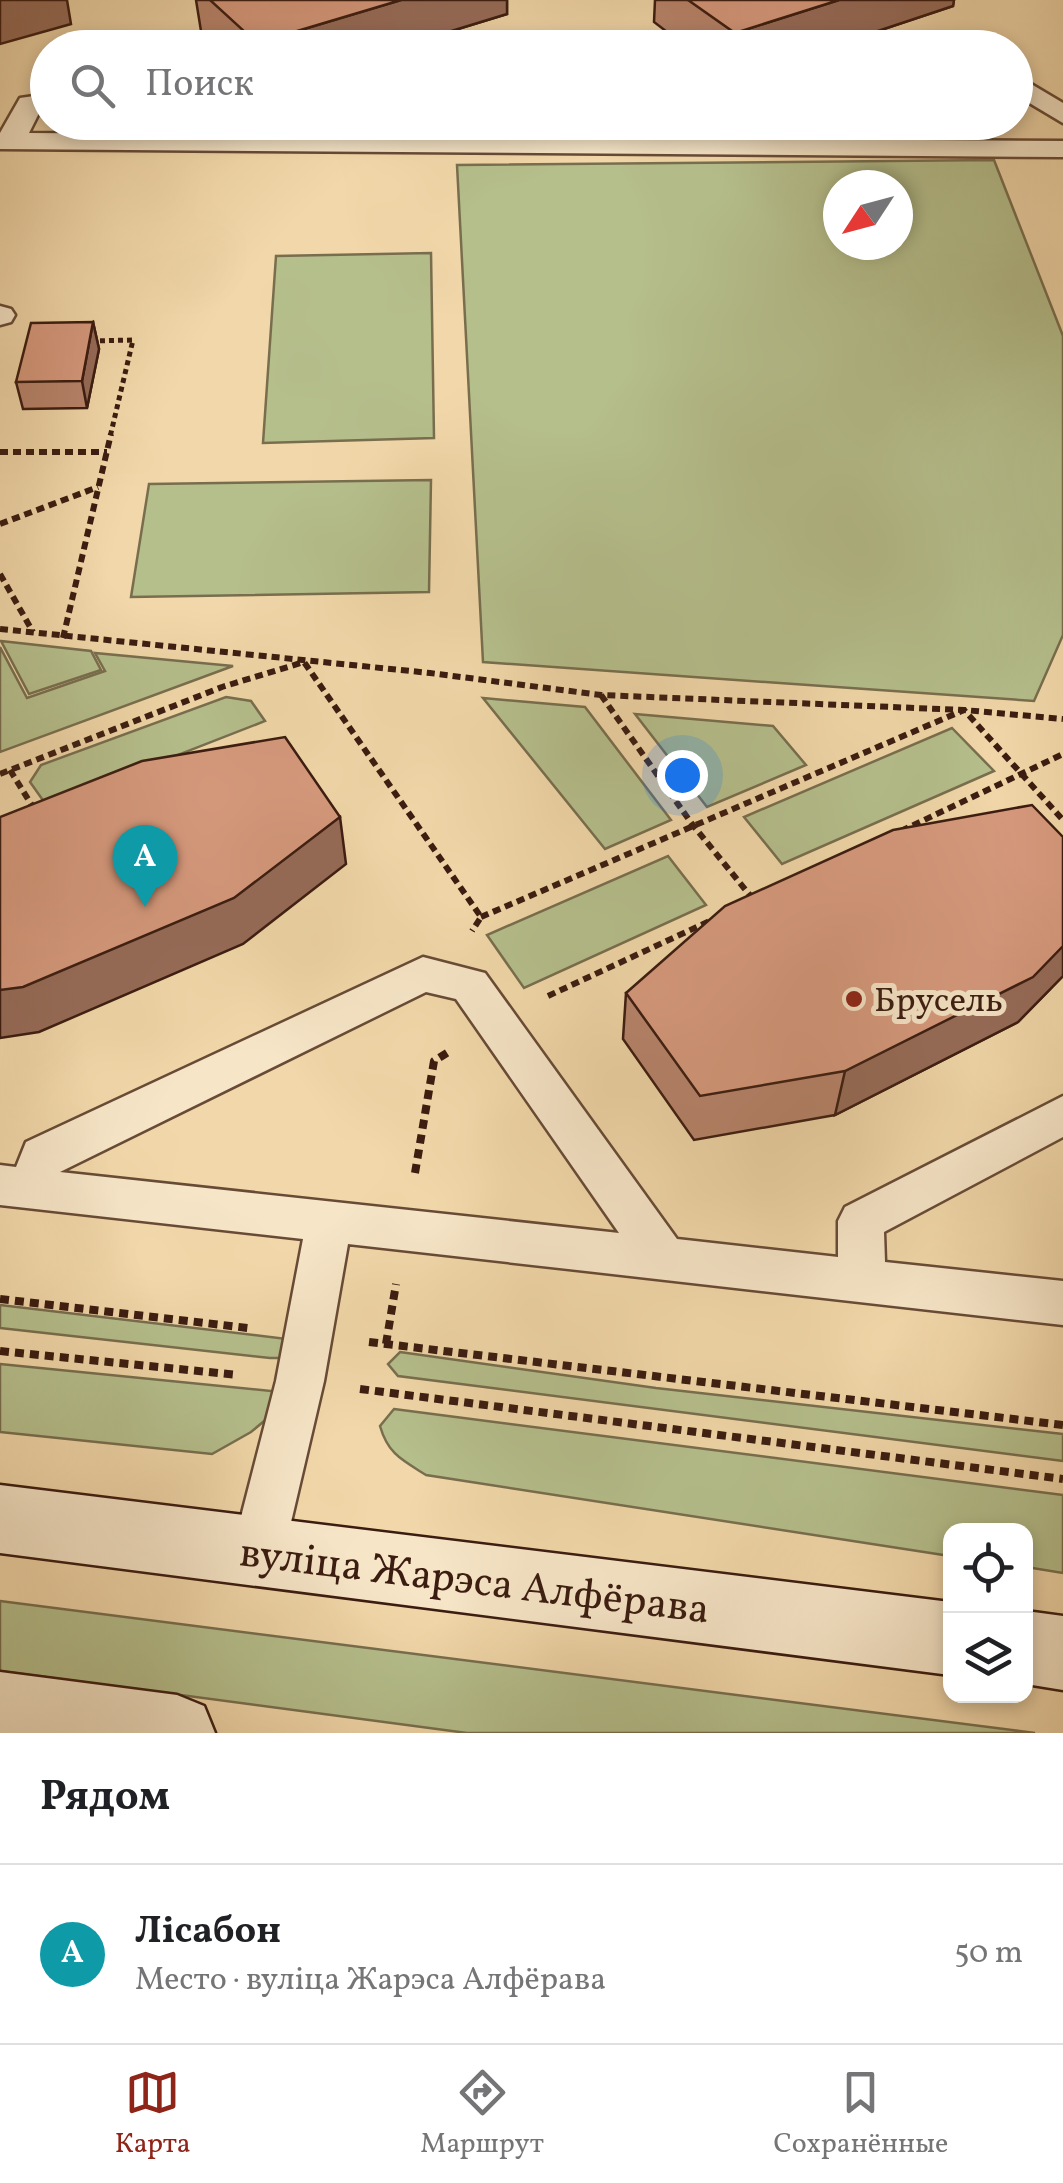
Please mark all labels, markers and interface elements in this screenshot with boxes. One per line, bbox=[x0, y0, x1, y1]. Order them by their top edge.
search box bbox=[30, 30, 1033, 140]
icon: search bbox=[65, 58, 120, 113]
text: Поиск bbox=[145, 59, 254, 112]
north arrow bbox=[823, 170, 913, 260]
your location bbox=[657, 750, 708, 801]
pin: A bbox=[112, 824, 178, 907]
place label: Брусель bbox=[874, 978, 1003, 1026]
marker: Брусель bbox=[843, 988, 865, 1010]
map controls bbox=[943, 1523, 1033, 1703]
button: locate bbox=[943, 1523, 1033, 1613]
street label: вуліца Жарэса Алфёрава bbox=[236, 1525, 713, 1642]
button: layers bbox=[943, 1613, 1033, 1703]
text: Рядом bbox=[40, 1769, 170, 1828]
text: Лісабон bbox=[135, 1906, 281, 1959]
text: A bbox=[61, 1932, 84, 1976]
text: 50 m bbox=[954, 1932, 1023, 1976]
text: Место · вуліца Жарэса Алфёрава bbox=[135, 1959, 606, 2003]
tab: Карта bbox=[115, 2065, 191, 2164]
tab: Маршрут bbox=[420, 2065, 544, 2164]
tab: Сохранённые bbox=[774, 2065, 948, 2164]

